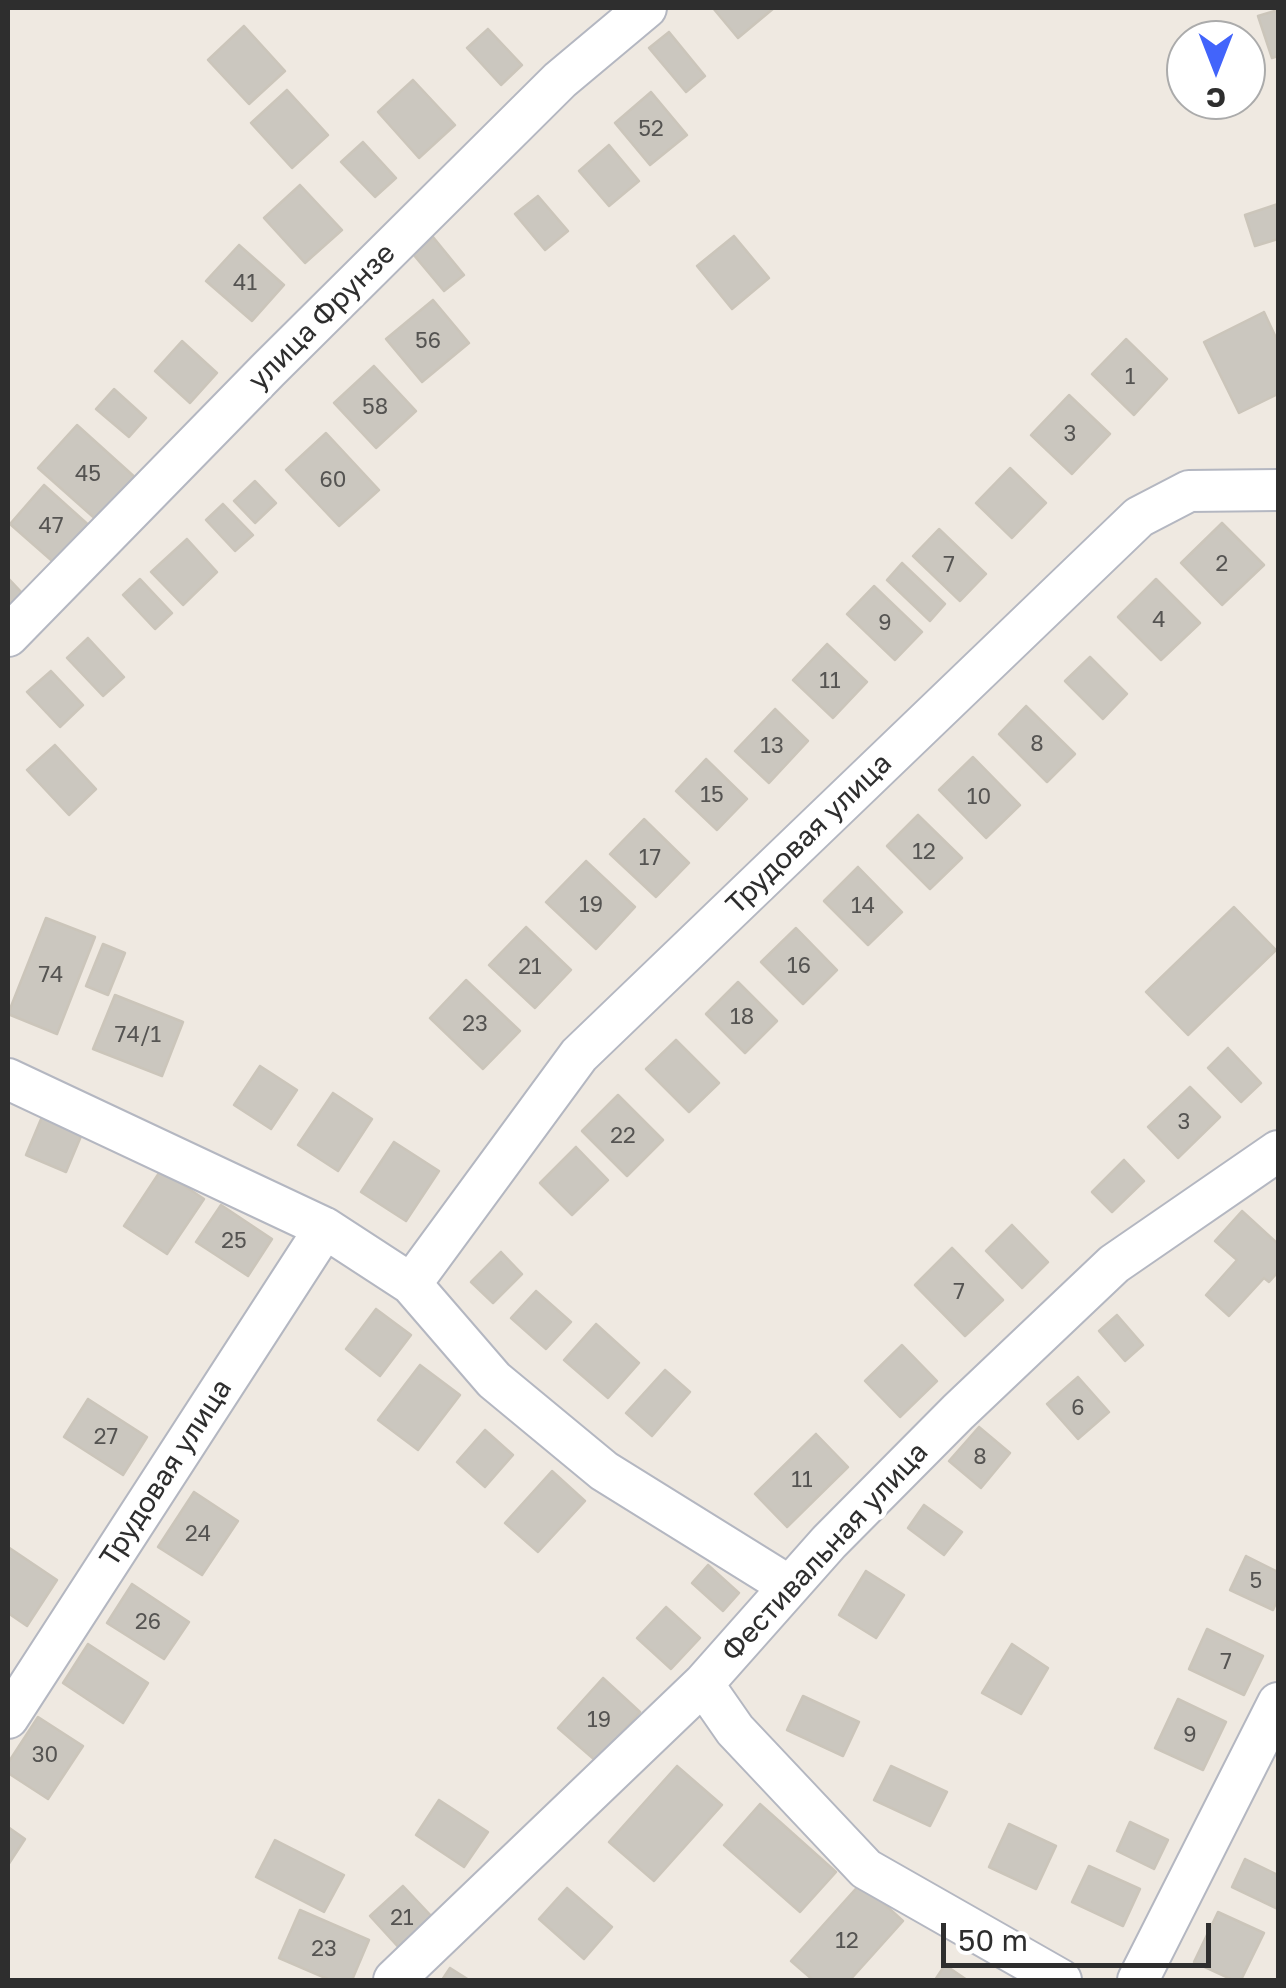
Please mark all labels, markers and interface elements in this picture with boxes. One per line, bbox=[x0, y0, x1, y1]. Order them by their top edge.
north arrow bbox=[1166, 20, 1266, 120]
text: С bbox=[1206, 82, 1226, 115]
house number: 52 bbox=[638, 116, 664, 142]
street label: улица Фрунзе bbox=[242, 237, 402, 397]
house number: 41 bbox=[233, 270, 257, 296]
house number: 56 bbox=[415, 328, 441, 354]
house number: 1 bbox=[1125, 364, 1135, 390]
house number: 58 bbox=[362, 394, 388, 420]
house number: 3 bbox=[1064, 421, 1076, 447]
house number: 45 bbox=[75, 461, 101, 487]
house number: 60 bbox=[320, 467, 346, 493]
house number: 47 bbox=[38, 513, 64, 539]
house number: 2 bbox=[1216, 551, 1228, 577]
house number: 7 bbox=[943, 552, 955, 578]
house number: 4 bbox=[1152, 607, 1166, 633]
house number: 9 bbox=[878, 610, 892, 636]
house number: 11 bbox=[819, 668, 841, 694]
house number: 8 bbox=[1030, 731, 1044, 757]
house number: 13 bbox=[760, 733, 784, 759]
street label: Трудовая улица bbox=[719, 747, 899, 921]
house number: 15 bbox=[700, 782, 724, 808]
house number: 10 bbox=[967, 784, 991, 810]
house number: 12 bbox=[912, 839, 936, 865]
house number: 17 bbox=[639, 845, 661, 871]
house number: 19 bbox=[579, 892, 603, 918]
house number: 14 bbox=[851, 893, 875, 919]
house number: 16 bbox=[787, 953, 811, 979]
house number: 21 bbox=[518, 954, 542, 980]
house number: 74 bbox=[38, 962, 64, 988]
house number: 18 bbox=[730, 1004, 754, 1030]
house number: 23 bbox=[462, 1011, 488, 1037]
house number: 74/1 bbox=[115, 1022, 161, 1048]
house number: 3 bbox=[1178, 1109, 1190, 1135]
house number: 22 bbox=[610, 1123, 636, 1149]
house number: 25 bbox=[221, 1228, 247, 1254]
house number: 7 bbox=[953, 1279, 965, 1305]
street label: Трудовая улица bbox=[93, 1373, 239, 1573]
house number: 6 bbox=[1071, 1395, 1085, 1421]
house number: 27 bbox=[94, 1424, 118, 1450]
street label: Фестивальная улица bbox=[715, 1436, 935, 1668]
house number: 8 bbox=[973, 1444, 987, 1470]
house number: 11 bbox=[791, 1467, 813, 1493]
house number: 24 bbox=[185, 1521, 211, 1547]
house number: 5 bbox=[1250, 1568, 1262, 1594]
house number: 26 bbox=[135, 1609, 161, 1635]
house number: 7 bbox=[1220, 1649, 1232, 1675]
house number: 19 bbox=[587, 1707, 611, 1733]
house number: 9 bbox=[1183, 1722, 1197, 1748]
house number: 30 bbox=[32, 1742, 58, 1768]
scale bar bbox=[946, 1903, 1216, 1965]
house number: 21 bbox=[390, 1905, 414, 1931]
text: 50 m bbox=[958, 1922, 1028, 1958]
house number: 12 bbox=[835, 1928, 859, 1954]
house number: 23 bbox=[311, 1936, 337, 1962]

